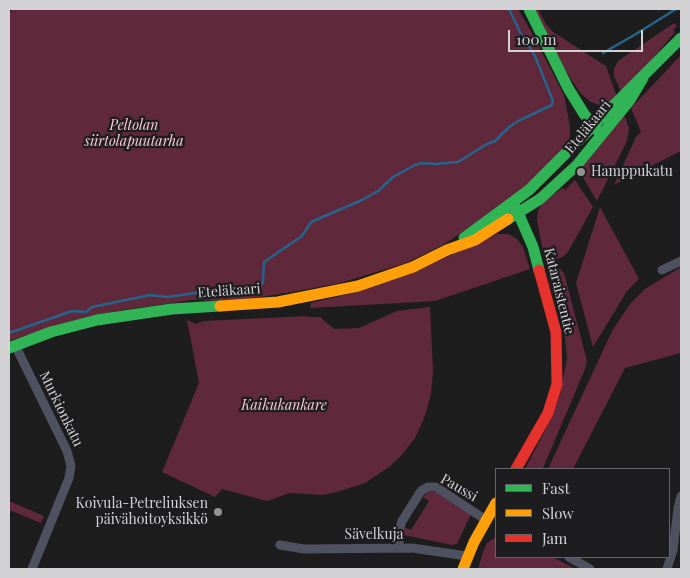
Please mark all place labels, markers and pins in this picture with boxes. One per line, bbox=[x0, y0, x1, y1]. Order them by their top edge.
place label: Hamppukatu bbox=[591, 164, 673, 180]
marker: Hamppukatu bbox=[575, 166, 587, 178]
place label: Koivula-Petreliuksen päivähoitoyksikkö bbox=[76, 496, 208, 528]
marker: Koivula-Petreliuksen päivähoitoyksikkö bbox=[212, 506, 224, 518]

